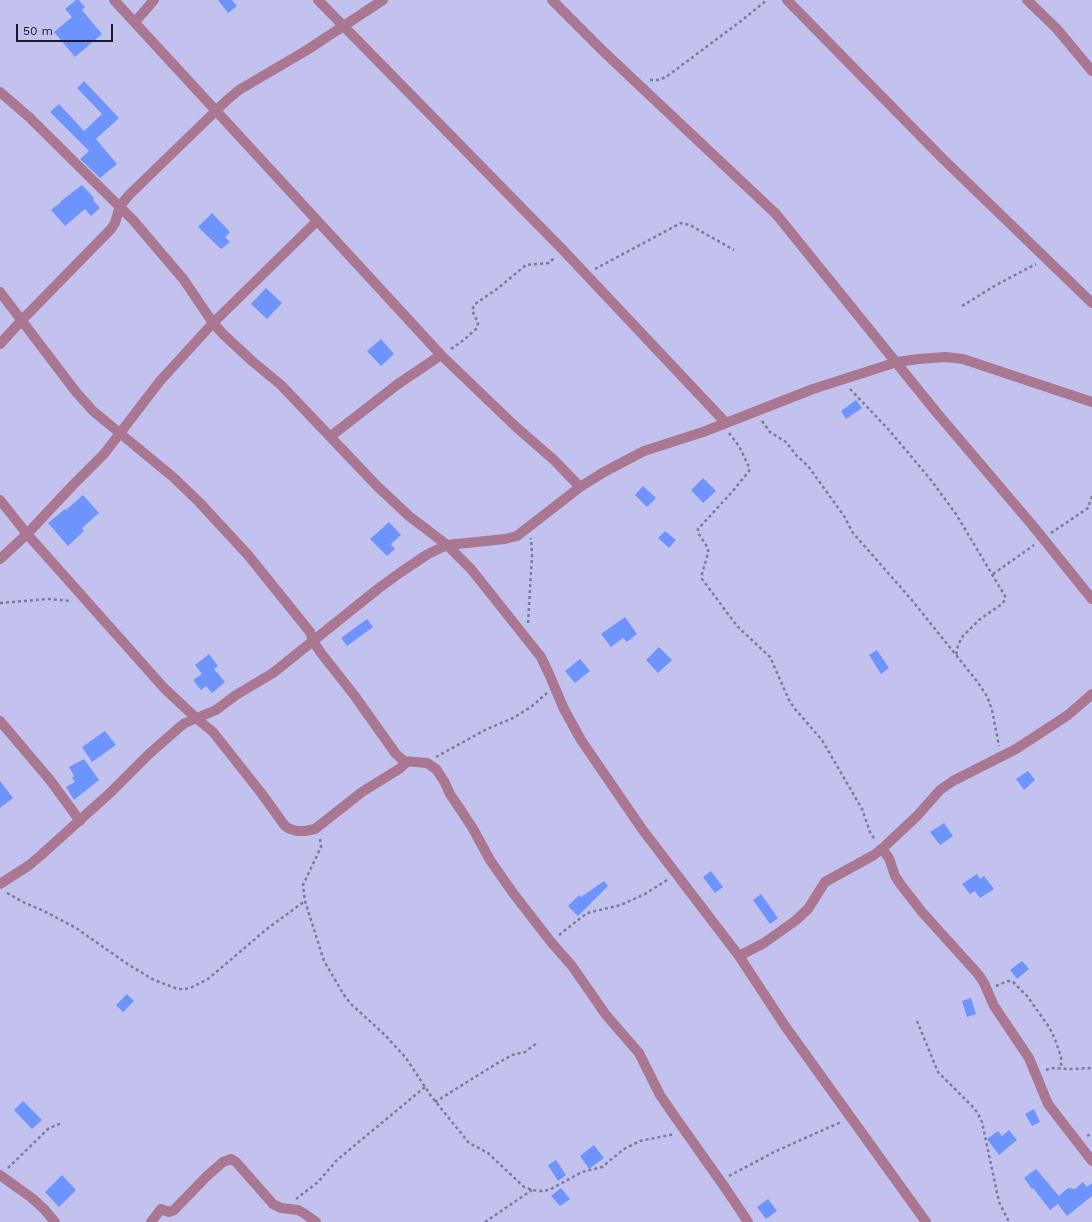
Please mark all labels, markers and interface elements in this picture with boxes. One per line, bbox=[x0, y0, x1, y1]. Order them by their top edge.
scale bar bbox=[18, 16, 115, 42]
text: 50 m bbox=[23, 24, 53, 38]

